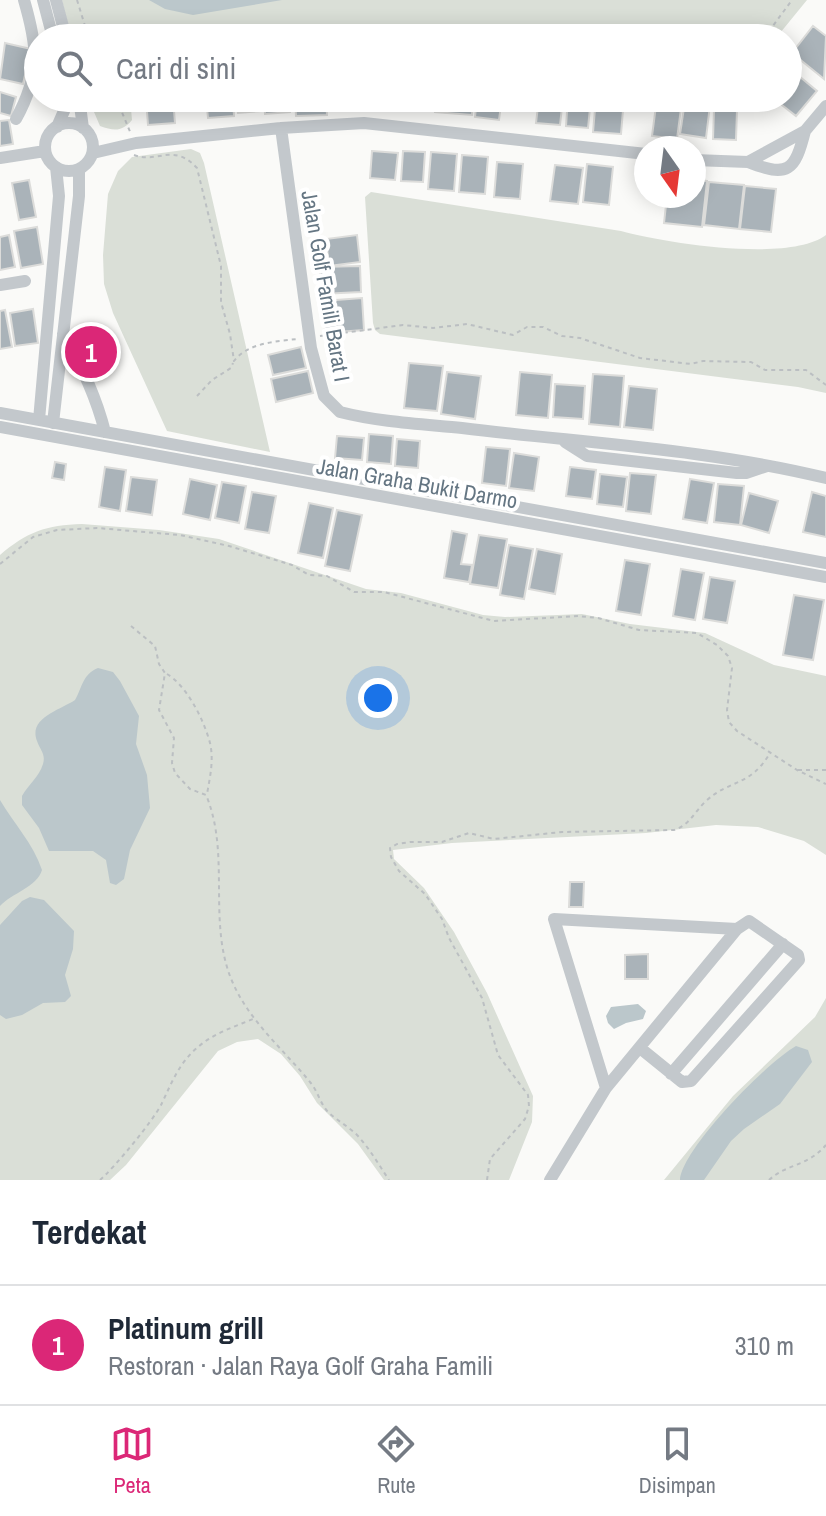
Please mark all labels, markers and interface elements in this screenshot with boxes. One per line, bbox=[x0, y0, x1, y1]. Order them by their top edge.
search box bbox=[24, 24, 802, 112]
icon: search bbox=[52, 46, 96, 90]
text: Cari di sini bbox=[116, 48, 236, 88]
north arrow bbox=[634, 136, 706, 208]
street label: Jalan Golf Famili Barat I bbox=[294, 188, 358, 384]
pin: 1 bbox=[65, 322, 117, 382]
street label: Jalan Graha Bukit Darmo bbox=[314, 451, 520, 515]
your location bbox=[358, 678, 398, 718]
text: Terdekat bbox=[32, 1209, 146, 1255]
text: Platinum grill bbox=[108, 1308, 264, 1348]
text: 1 bbox=[52, 1328, 64, 1363]
text: 310 m bbox=[735, 1328, 794, 1363]
text: Restoran · Jalan Raya Golf Graha Famili bbox=[108, 1348, 493, 1383]
tab: Peta bbox=[110, 1422, 154, 1500]
tab: Rute bbox=[374, 1422, 418, 1500]
tab: Disimpan bbox=[639, 1422, 716, 1500]

